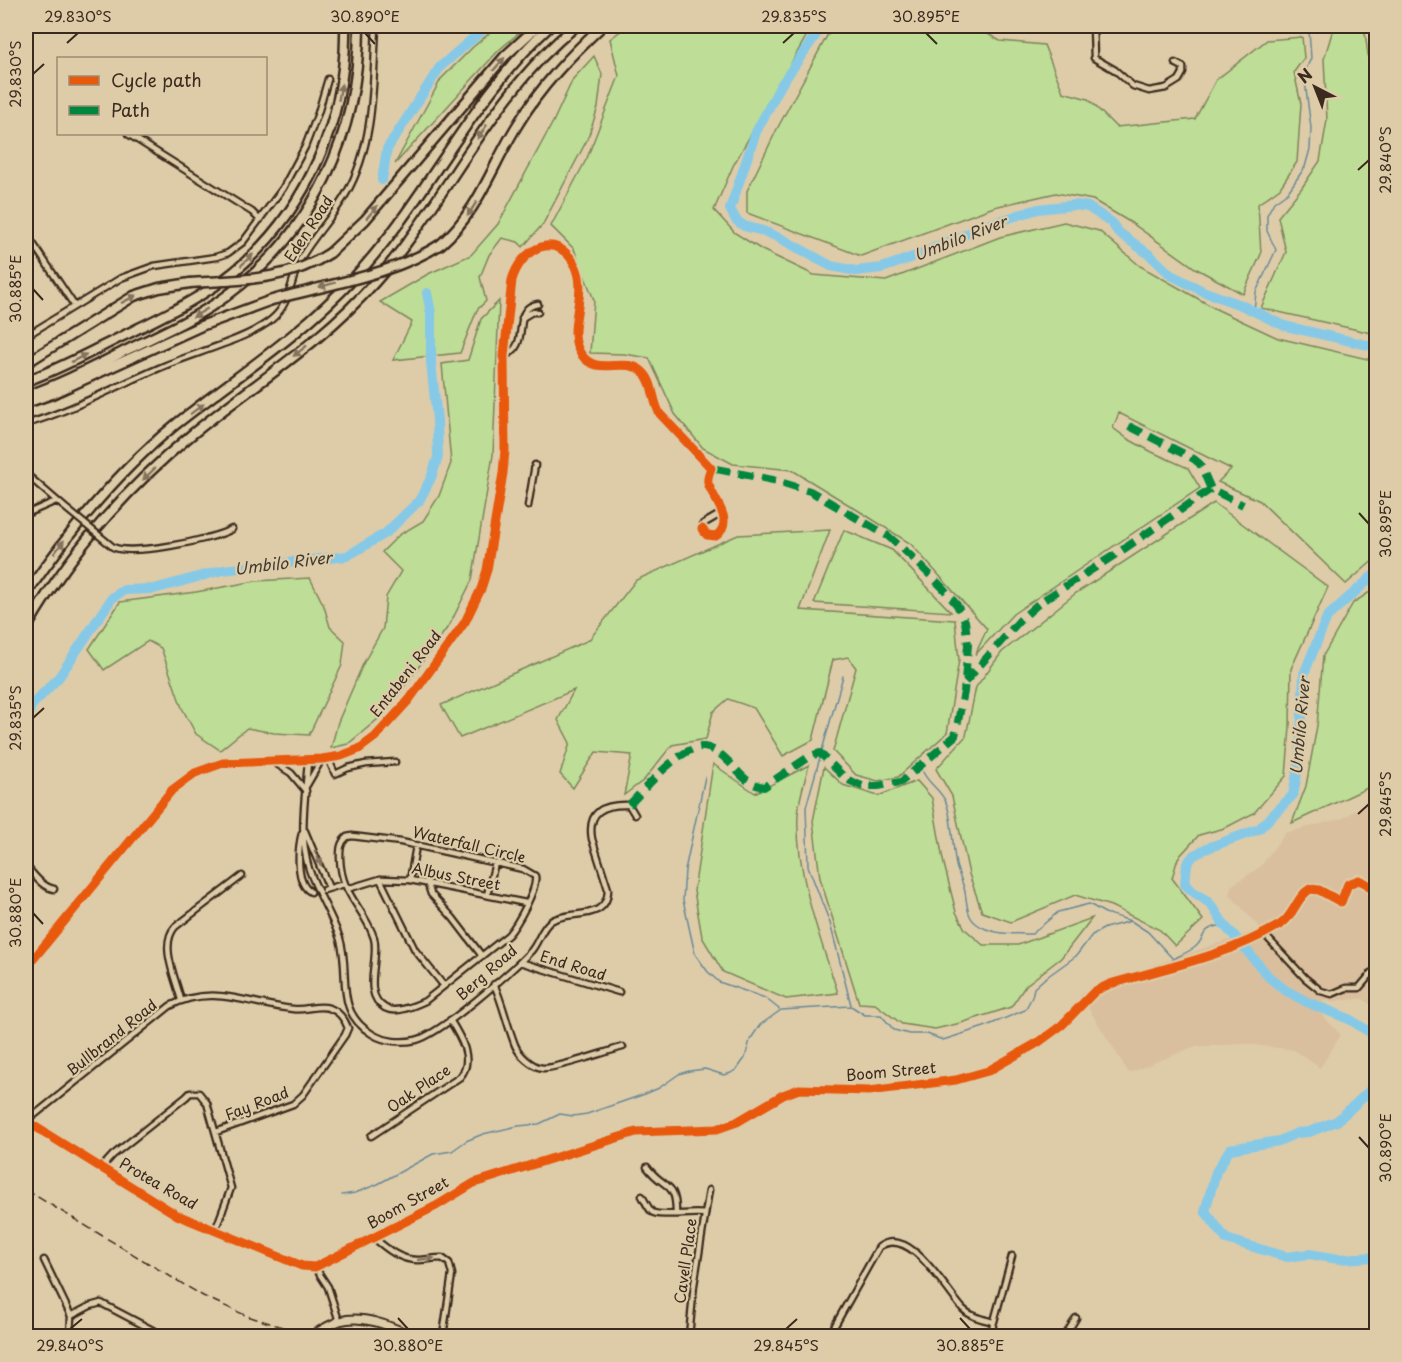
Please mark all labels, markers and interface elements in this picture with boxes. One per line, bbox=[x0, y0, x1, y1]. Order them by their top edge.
text: 29.830°S bbox=[44, 4, 112, 27]
text: 30.890°E bbox=[330, 4, 400, 27]
text: 29.835°S bbox=[761, 4, 827, 27]
text: 30.895°E bbox=[892, 4, 960, 27]
text: 29.830°S bbox=[3, 40, 26, 108]
legend bbox=[57, 57, 267, 135]
one-way arrow bbox=[492, 57, 505, 72]
north arrow bbox=[1285, 57, 1345, 117]
text: N bbox=[1292, 62, 1317, 88]
text: Cycle path bbox=[111, 66, 202, 93]
one-way arrow bbox=[336, 83, 345, 102]
text: Path bbox=[111, 96, 150, 123]
one-way arrow bbox=[477, 124, 488, 141]
text: 29.840°S bbox=[1373, 126, 1396, 194]
street label: Eden Road bbox=[278, 190, 338, 266]
one-way arrow bbox=[466, 200, 478, 216]
one-way arrow bbox=[365, 205, 378, 220]
water label: Umbilo River bbox=[910, 207, 1012, 266]
one-way arrow bbox=[239, 253, 254, 267]
text: 30.885°E bbox=[3, 255, 26, 323]
one-way arrow bbox=[318, 280, 336, 290]
one-way arrow bbox=[120, 294, 137, 304]
one-way arrow bbox=[192, 307, 208, 318]
one-way arrow bbox=[293, 345, 308, 357]
one-way arrow bbox=[71, 353, 88, 363]
one-way arrow bbox=[188, 403, 204, 415]
one-way arrow bbox=[142, 466, 156, 480]
text: 30.895°E bbox=[1373, 490, 1396, 558]
one-way arrow bbox=[53, 539, 65, 554]
water label: Umbilo River bbox=[233, 544, 336, 580]
street label: Entabeni Road bbox=[364, 625, 446, 721]
water label: Umbilo River bbox=[1283, 673, 1315, 776]
text: 29.835°S bbox=[3, 685, 26, 751]
text: 29.845°S bbox=[1373, 771, 1396, 837]
street label: Waterfall Circle bbox=[411, 819, 528, 868]
one-way arrow bbox=[313, 850, 323, 868]
street label: Albus Street bbox=[410, 856, 503, 895]
text: 30.880°E bbox=[3, 878, 26, 948]
street label: Berg Road bbox=[450, 939, 522, 1005]
street label: End Road bbox=[538, 944, 609, 986]
street label: Bullbrand Road bbox=[61, 993, 161, 1081]
street label: Boom Street bbox=[845, 1055, 937, 1086]
street label: Oak Place bbox=[382, 1058, 455, 1118]
street label: Fay Road bbox=[221, 1080, 292, 1125]
text: 30.890°E bbox=[1373, 1113, 1396, 1183]
street label: Protea Road bbox=[115, 1151, 202, 1215]
street label: Boom Street bbox=[362, 1170, 452, 1234]
street label: Cavell Place bbox=[667, 1217, 702, 1305]
one-way arrow bbox=[417, 1254, 436, 1264]
text: 29.840°S bbox=[36, 1333, 104, 1356]
text: 30.880°E bbox=[373, 1333, 443, 1356]
text: 29.845°S bbox=[753, 1333, 819, 1356]
text: 30.885°E bbox=[936, 1333, 1004, 1356]

